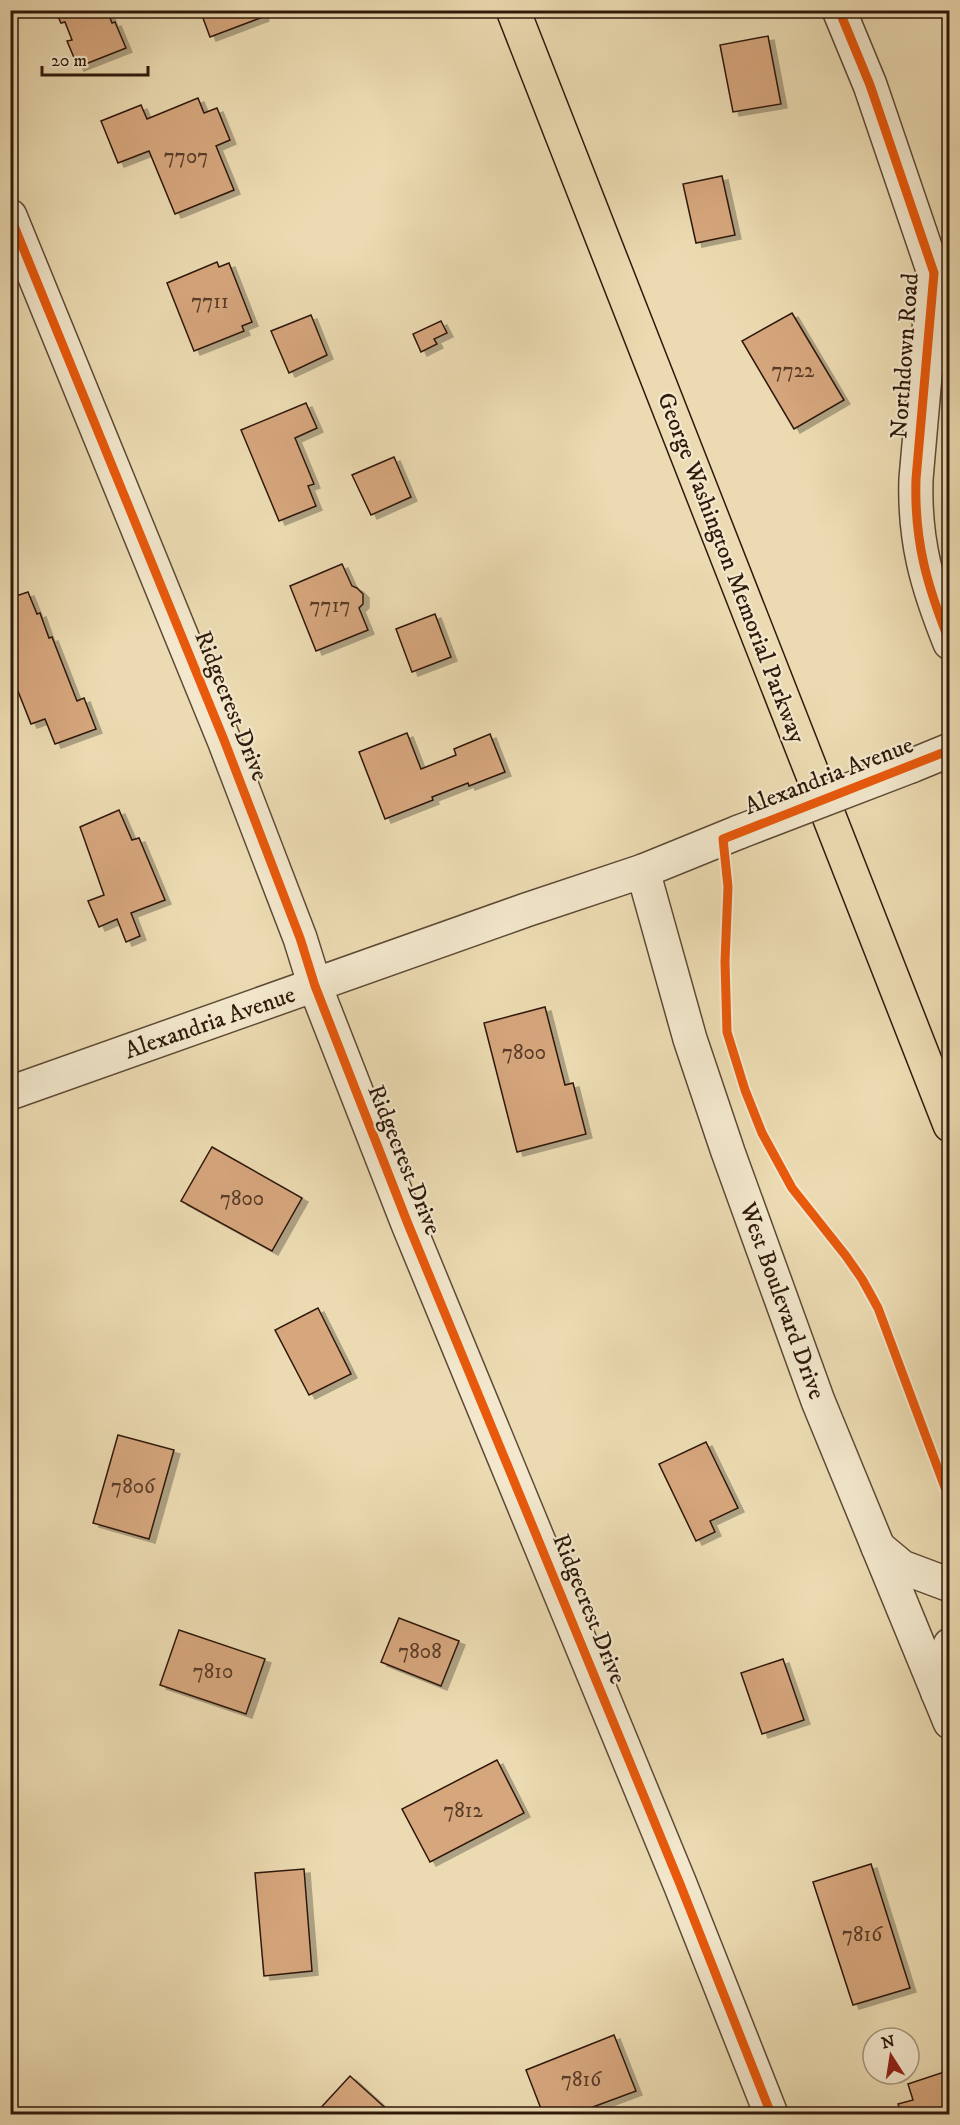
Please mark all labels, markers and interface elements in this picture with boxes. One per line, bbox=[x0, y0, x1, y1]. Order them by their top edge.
scale bar bbox=[42, 39, 148, 77]
text: 20 m bbox=[51, 50, 87, 72]
house number: 7707 bbox=[164, 144, 208, 170]
street label: Northdown Road bbox=[884, 272, 926, 440]
house number: 7711 bbox=[191, 289, 229, 315]
house number: 7722 bbox=[772, 358, 815, 384]
street label: George Washington Memorial Parkway bbox=[650, 388, 812, 748]
house number: 7717 bbox=[310, 593, 350, 619]
street label: Ridgecrest Drive bbox=[187, 627, 275, 785]
street label: Alexandria Avenue bbox=[740, 730, 918, 822]
street label: Alexandria Avenue bbox=[121, 980, 299, 1066]
house number: 7800 bbox=[502, 1040, 546, 1066]
street label: Ridgecrest Drive bbox=[360, 1081, 448, 1239]
house number: 7800 bbox=[220, 1186, 264, 1212]
street label: West Boulevard Drive bbox=[732, 1198, 832, 1404]
house number: 7806 bbox=[111, 1474, 156, 1500]
street label: Ridgecrest Drive bbox=[545, 1530, 633, 1688]
house number: 7808 bbox=[398, 1639, 442, 1665]
house number: 7810 bbox=[193, 1659, 233, 1685]
house number: 7812 bbox=[443, 1798, 483, 1824]
house number: 7816 bbox=[842, 1922, 883, 1948]
north arrow bbox=[861, 2026, 921, 2086]
text: N bbox=[880, 2031, 897, 2053]
house number: 7816 bbox=[561, 2067, 602, 2093]

